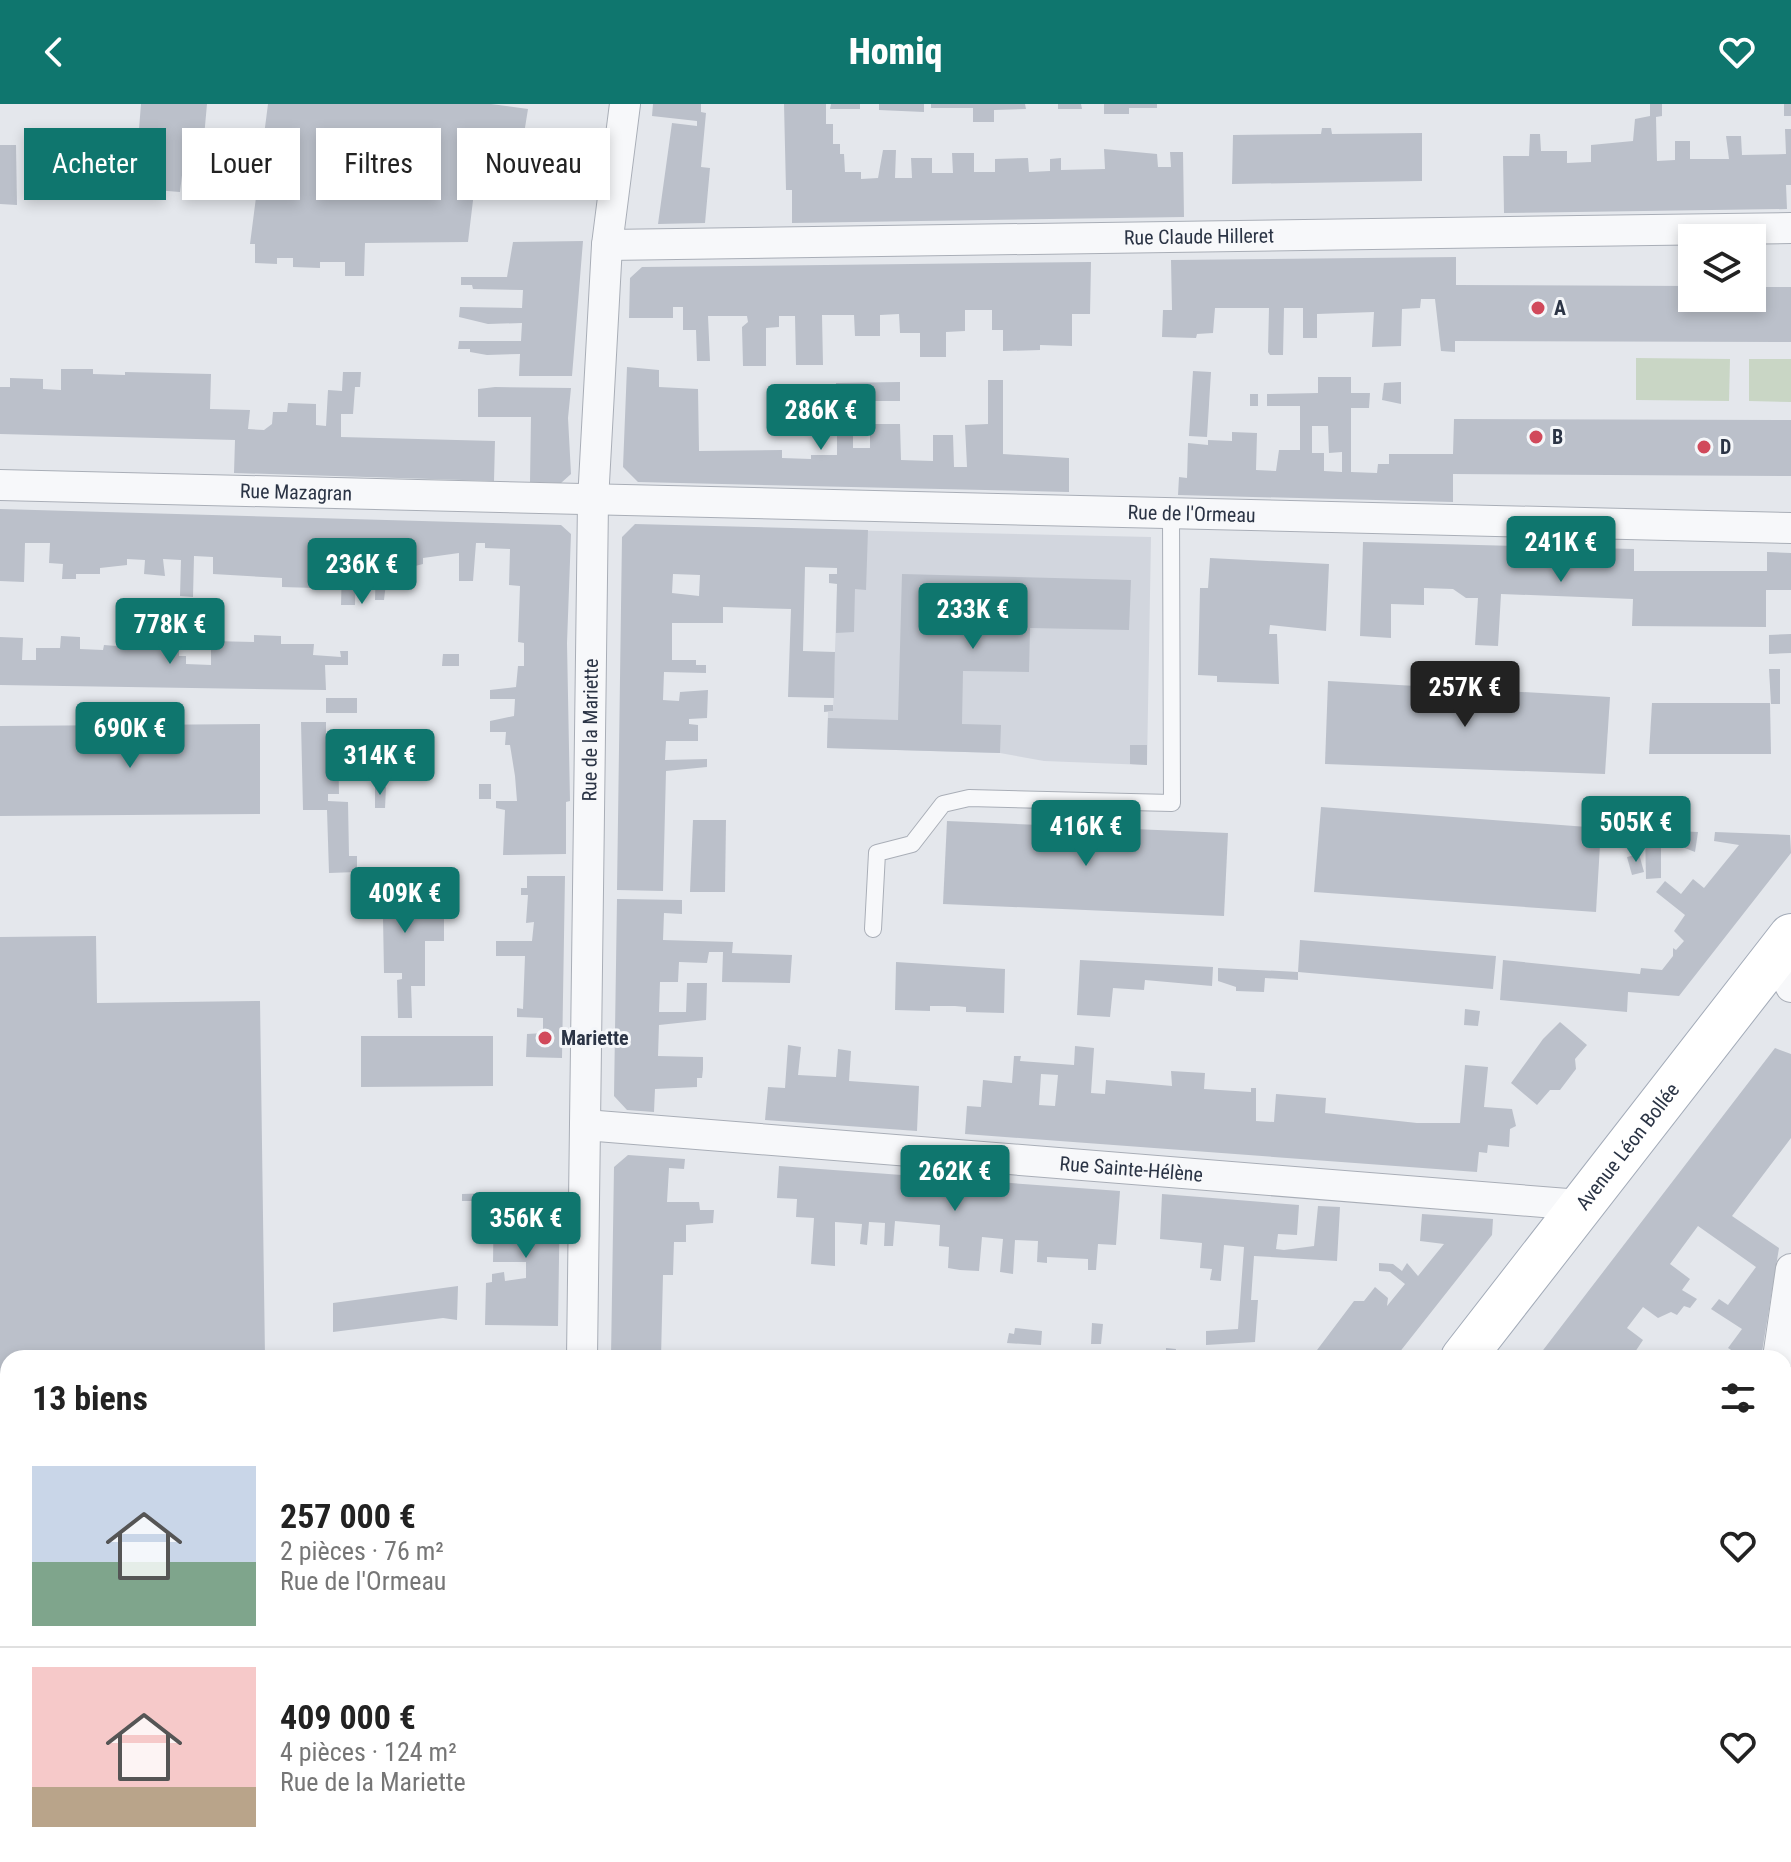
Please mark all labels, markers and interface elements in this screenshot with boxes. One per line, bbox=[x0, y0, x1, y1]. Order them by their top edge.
icon: back bbox=[32, 30, 76, 74]
icon: heart bbox=[1715, 30, 1759, 74]
text: Homiq bbox=[849, 31, 942, 73]
chip: Acheter bbox=[24, 128, 166, 200]
chip: Louer bbox=[182, 128, 300, 200]
chip: Filtres bbox=[316, 128, 441, 200]
chip: Nouveau bbox=[457, 128, 610, 200]
street label: Rue Claude Hilleret bbox=[1124, 223, 1274, 250]
map controls bbox=[1678, 224, 1766, 312]
button: layers bbox=[1678, 224, 1766, 312]
place label: A bbox=[1554, 296, 1566, 320]
marker: A bbox=[1529, 299, 1547, 317]
pin: 286K € bbox=[756, 384, 886, 452]
text: 286K € bbox=[785, 395, 857, 425]
place label: B bbox=[1552, 425, 1563, 449]
marker: B bbox=[1527, 428, 1545, 446]
place label: D bbox=[1720, 435, 1731, 459]
marker: D bbox=[1695, 438, 1713, 456]
street label: Rue Mazagran bbox=[240, 479, 352, 505]
street label: Rue de l'Ormeau bbox=[1127, 500, 1256, 527]
pin: 241K € bbox=[1496, 516, 1626, 584]
text: 241K € bbox=[1525, 527, 1597, 557]
pin: 236K € bbox=[297, 538, 427, 606]
text: 236K € bbox=[326, 549, 398, 579]
pin: 233K € bbox=[908, 583, 1038, 651]
text: 233K € bbox=[937, 594, 1009, 624]
pin: 778K € bbox=[105, 598, 235, 666]
text: 778K € bbox=[134, 609, 206, 639]
street label: Rue de la Mariette bbox=[577, 658, 603, 802]
pin: 257K € bbox=[1400, 661, 1530, 729]
text: 257K € bbox=[1429, 672, 1501, 702]
pin: 690K € bbox=[65, 702, 195, 770]
text: 690K € bbox=[94, 713, 166, 743]
pin: 314K € bbox=[315, 729, 445, 797]
text: 314K € bbox=[344, 740, 416, 770]
pin: 505K € bbox=[1571, 796, 1701, 864]
pin: 416K € bbox=[1021, 800, 1151, 868]
text: 505K € bbox=[1600, 807, 1672, 837]
text: 416K € bbox=[1050, 811, 1122, 841]
pin: 409K € bbox=[340, 867, 470, 935]
text: 409K € bbox=[369, 878, 441, 908]
place label: Mariette bbox=[561, 1026, 629, 1050]
marker: Mariette bbox=[536, 1029, 554, 1047]
street label: Avenue Léon Bollée bbox=[1571, 1078, 1684, 1215]
pin: 262K € bbox=[890, 1145, 1020, 1213]
street label: Rue Sainte-Hélène bbox=[1059, 1151, 1204, 1187]
text: 262K € bbox=[919, 1156, 991, 1186]
pin: 356K € bbox=[461, 1192, 591, 1260]
text: 356K € bbox=[490, 1203, 562, 1233]
icon: filters bbox=[1716, 1376, 1760, 1420]
text: 13 biens bbox=[32, 1378, 148, 1418]
text: 257 000 € bbox=[280, 1496, 416, 1536]
icon: home bbox=[96, 1498, 192, 1594]
icon: heart bbox=[1716, 1524, 1760, 1568]
text: 2 pièces · 76 m² bbox=[280, 1536, 444, 1566]
text: Rue de l'Ormeau bbox=[280, 1566, 446, 1596]
text: 409 000 € bbox=[280, 1697, 416, 1737]
icon: home bbox=[96, 1699, 192, 1795]
icon: heart bbox=[1716, 1725, 1760, 1769]
text: 4 pièces · 124 m² bbox=[280, 1737, 457, 1767]
text: Rue de la Mariette bbox=[280, 1767, 466, 1797]

